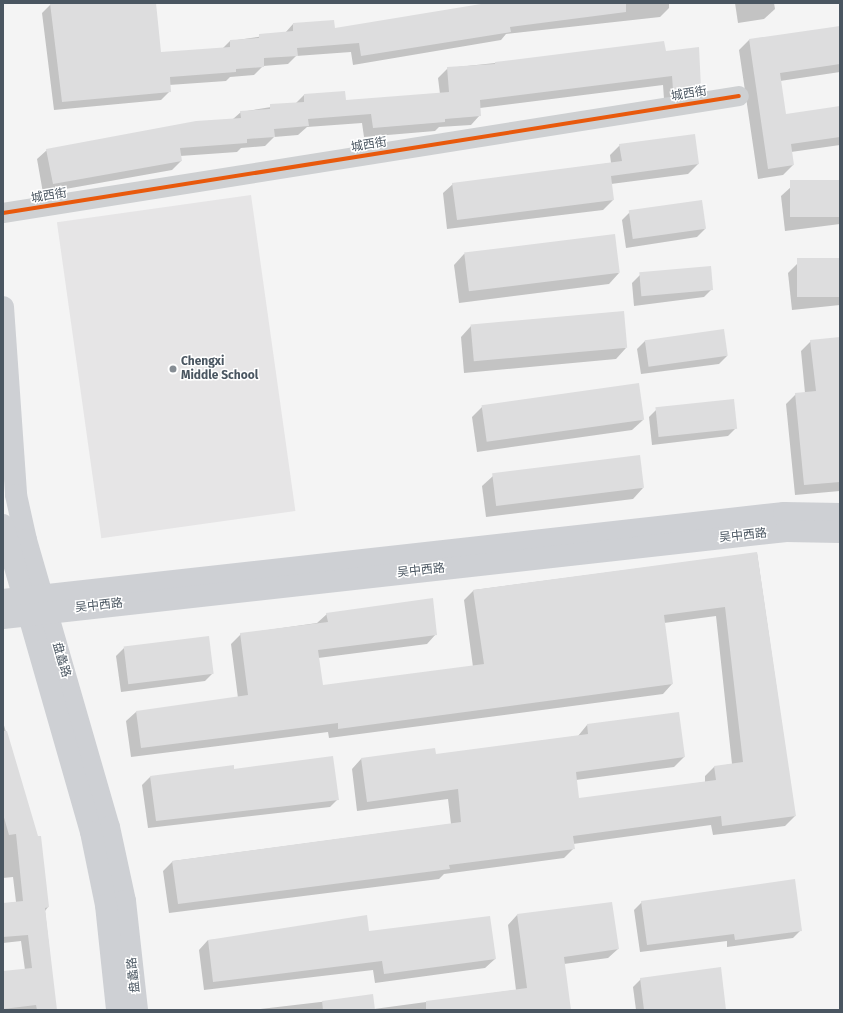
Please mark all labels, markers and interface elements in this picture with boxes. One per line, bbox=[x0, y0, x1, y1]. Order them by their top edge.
street label: 城西街 bbox=[670, 84, 708, 104]
street label: 城西街 bbox=[350, 135, 388, 155]
street label: 城西街 bbox=[30, 186, 68, 206]
place label: Chengxi Middle School bbox=[181, 355, 258, 383]
marker: Chengxi Middle School bbox=[168, 364, 178, 374]
street label: 吴中西路 bbox=[718, 526, 768, 546]
street label: 吴中西路 bbox=[396, 561, 446, 581]
street label: 吴中西路 bbox=[74, 596, 124, 616]
street label: 盘蠡路 bbox=[49, 641, 73, 679]
street label: 盘蠡路 bbox=[125, 956, 143, 994]

